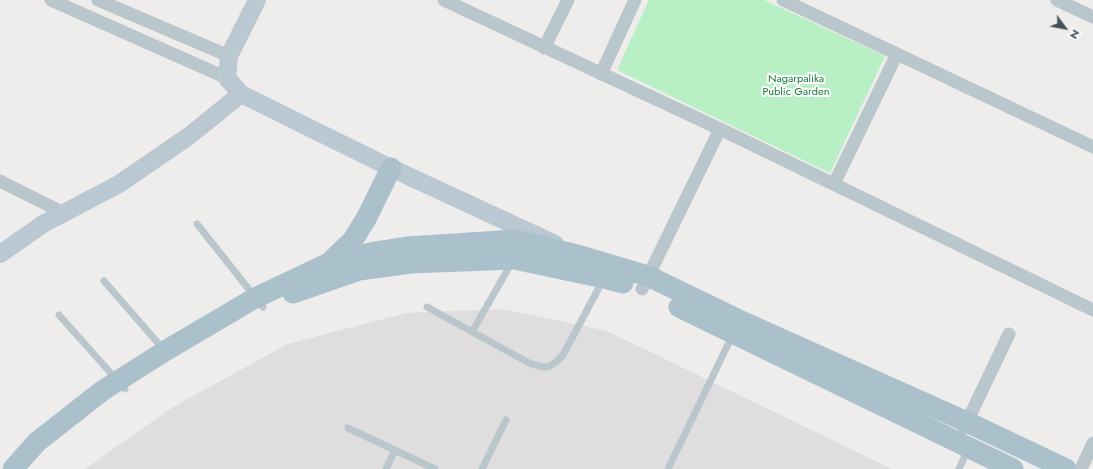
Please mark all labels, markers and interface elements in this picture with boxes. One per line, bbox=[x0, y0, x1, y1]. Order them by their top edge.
north arrow bbox=[1045, 8, 1085, 48]
text: N bbox=[1066, 26, 1084, 42]
park label: Nagarpalika Public Garden bbox=[762, 72, 830, 98]

